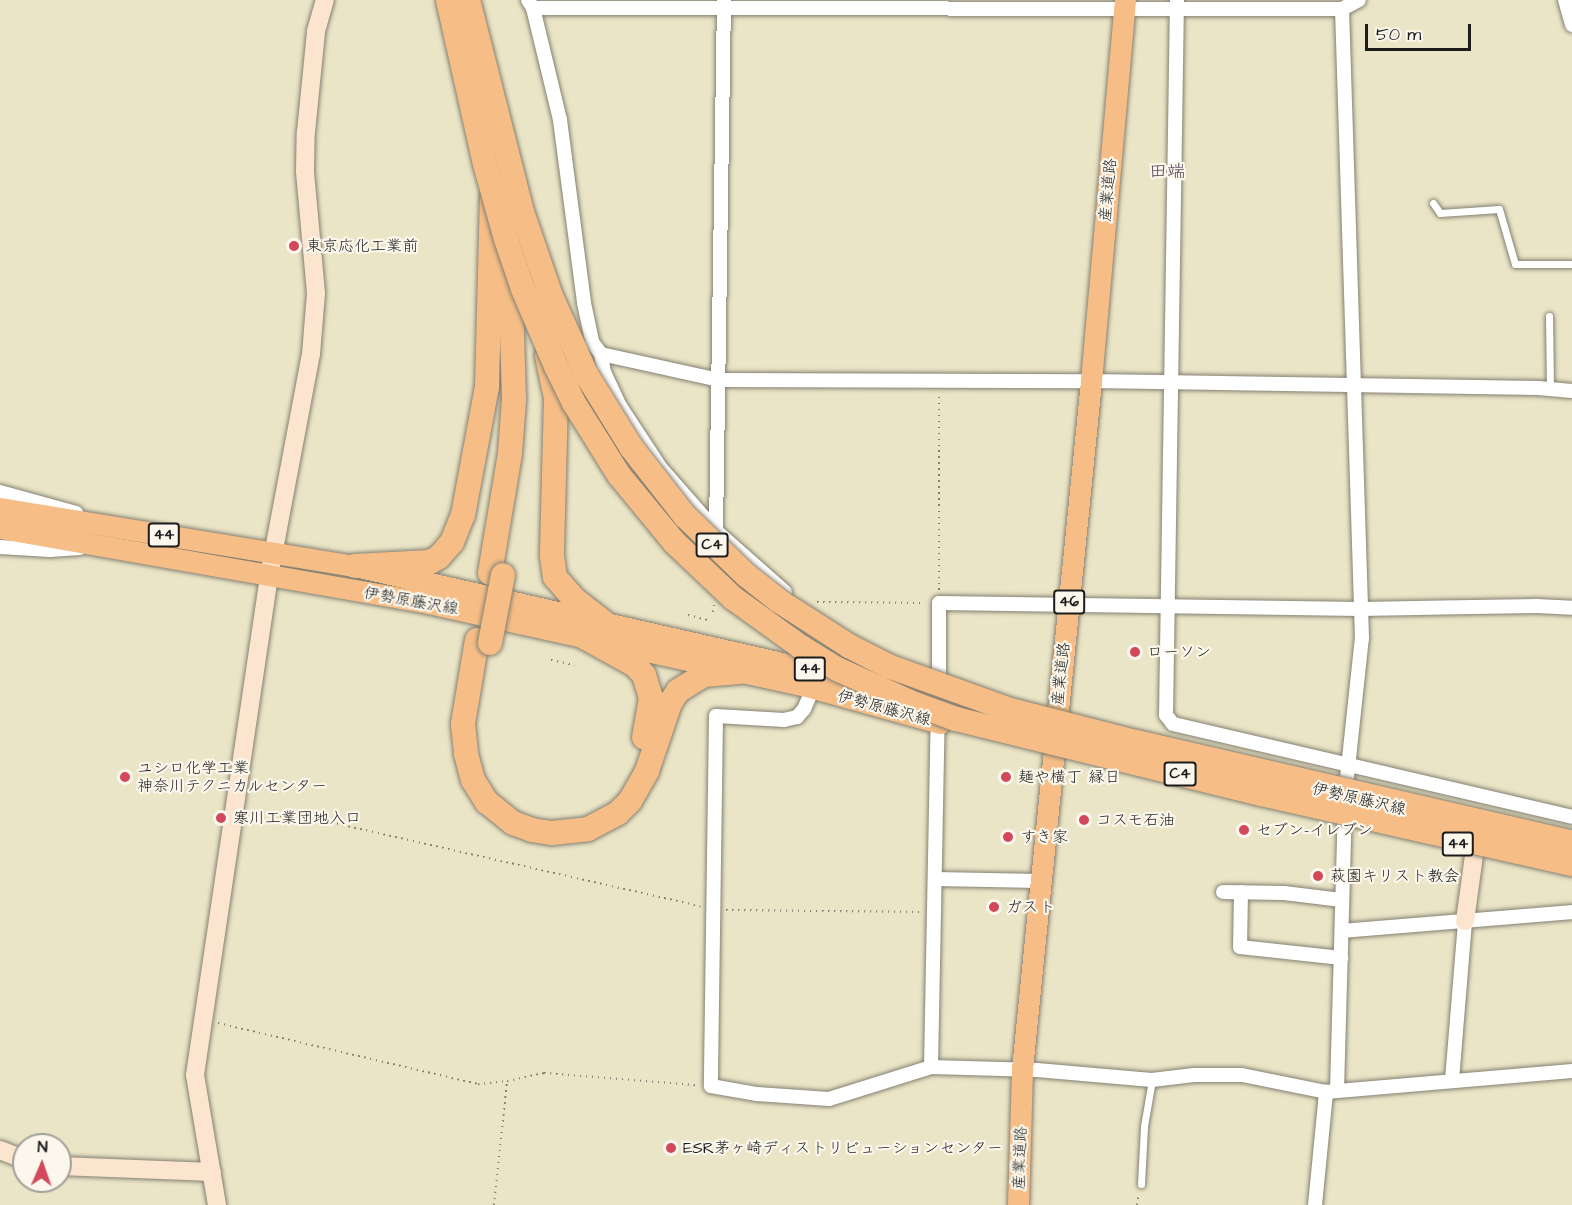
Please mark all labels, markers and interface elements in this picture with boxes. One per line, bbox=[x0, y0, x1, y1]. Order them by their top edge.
scale bar bbox=[1368, 12, 1474, 50]
text: 50 m bbox=[1376, 22, 1421, 47]
street label: 産業道路 bbox=[1096, 157, 1120, 223]
district label: 田端 bbox=[1149, 161, 1185, 183]
place label: 東京応化工業前 bbox=[306, 236, 418, 256]
marker: 東京応化工業前 bbox=[287, 239, 301, 253]
road number: 44 bbox=[148, 523, 180, 547]
road number: C4 bbox=[696, 533, 728, 557]
street label: 伊勢原藤沢線 bbox=[362, 583, 460, 619]
road number: 46 bbox=[1052, 590, 1086, 614]
street label: 産業道路 bbox=[1048, 641, 1074, 707]
place label: ローソン bbox=[1147, 642, 1211, 662]
marker: ローソン bbox=[1128, 645, 1142, 659]
road number: 44 bbox=[794, 657, 826, 681]
street label: 伊勢原藤沢線 bbox=[835, 686, 933, 730]
place label: ユシロ化学工業 神奈川テクニカルセンター bbox=[137, 758, 329, 796]
road number: C4 bbox=[1164, 762, 1196, 786]
place label: 麺や横丁 縁日 bbox=[1018, 767, 1120, 787]
marker: ユシロ化学工業 神奈川テクニカルセンター bbox=[118, 770, 132, 784]
marker: 麺や横丁 縁日 bbox=[999, 770, 1013, 784]
street label: 伊勢原藤沢線 bbox=[1310, 779, 1408, 819]
place label: 寒川工業団地入口 bbox=[233, 808, 361, 828]
place label: コスモ石油 bbox=[1096, 810, 1176, 830]
marker: 寒川工業団地入口 bbox=[214, 811, 228, 825]
marker: コスモ石油 bbox=[1077, 813, 1091, 827]
place label: セブン-イレブン bbox=[1256, 820, 1373, 840]
marker: セブン-イレブン bbox=[1237, 823, 1251, 837]
place label: すき家 bbox=[1020, 827, 1068, 847]
marker: すき家 bbox=[1001, 830, 1015, 844]
road number: 44 bbox=[1442, 832, 1474, 856]
place label: 萩園キリスト教会 bbox=[1330, 866, 1458, 886]
marker: 萩園キリスト教会 bbox=[1311, 869, 1325, 883]
place label: ガスト bbox=[1006, 897, 1054, 917]
marker: ガスト bbox=[987, 900, 1001, 914]
street label: 産業道路 bbox=[1009, 1126, 1031, 1190]
north arrow bbox=[12, 1133, 72, 1193]
text: N bbox=[37, 1136, 48, 1158]
place label: ESR茅ヶ崎ディストリビューションセンター bbox=[683, 1138, 1002, 1158]
marker: ESR茅ヶ崎ディストリビューションセンター bbox=[664, 1141, 678, 1155]

